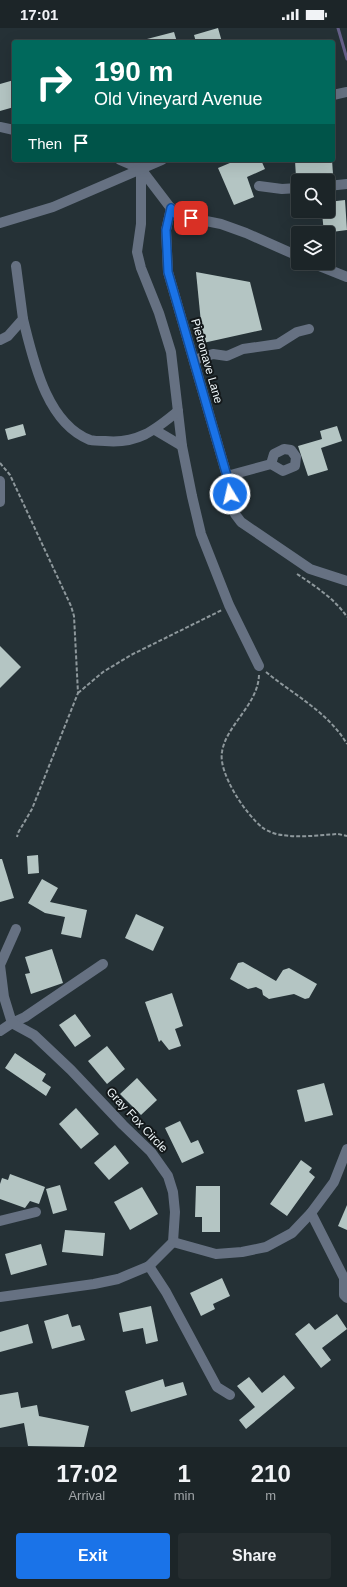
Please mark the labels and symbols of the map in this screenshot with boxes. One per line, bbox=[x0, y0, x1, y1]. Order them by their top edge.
pin bbox=[174, 201, 208, 235]
street label: Pietronave Lane bbox=[188, 317, 226, 405]
position arrow bbox=[209, 473, 251, 515]
street label: Gray Fox Circle bbox=[103, 1085, 171, 1155]

